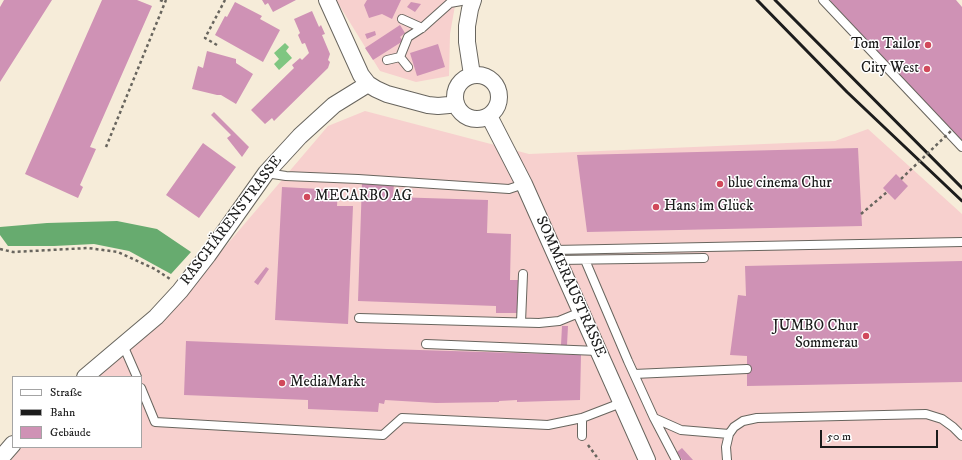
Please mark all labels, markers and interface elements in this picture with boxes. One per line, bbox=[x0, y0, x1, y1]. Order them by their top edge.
place label: Tom Tailor bbox=[851, 36, 920, 54]
marker: Tom Tailor bbox=[923, 40, 933, 50]
place label: City West bbox=[861, 60, 919, 78]
marker: City West bbox=[922, 64, 932, 74]
street label: RASCHÄRENSTRASSE bbox=[177, 153, 287, 289]
place label: blue cinema Chur bbox=[728, 175, 832, 193]
marker: blue cinema Chur bbox=[715, 179, 725, 189]
place label: MECARBO AG bbox=[315, 188, 412, 206]
marker: MECARBO AG bbox=[302, 192, 312, 202]
place label: Hans im Glück bbox=[664, 198, 753, 216]
marker: Hans im Glück bbox=[651, 202, 661, 212]
street label: SOMMERAUSTRASSE bbox=[531, 214, 609, 360]
place label: JUMBO Chur Sommerau bbox=[773, 318, 858, 353]
marker: JUMBO Chur Sommerau bbox=[861, 331, 871, 341]
place label: MediaMarkt bbox=[290, 374, 365, 392]
legend bbox=[12, 376, 142, 448]
marker: MediaMarkt bbox=[277, 378, 287, 388]
text: Straße bbox=[50, 385, 82, 400]
text: Bahn bbox=[50, 405, 75, 420]
scale bar bbox=[822, 422, 940, 448]
text: Gebäude bbox=[50, 425, 91, 440]
text: 50 m bbox=[827, 429, 851, 444]

